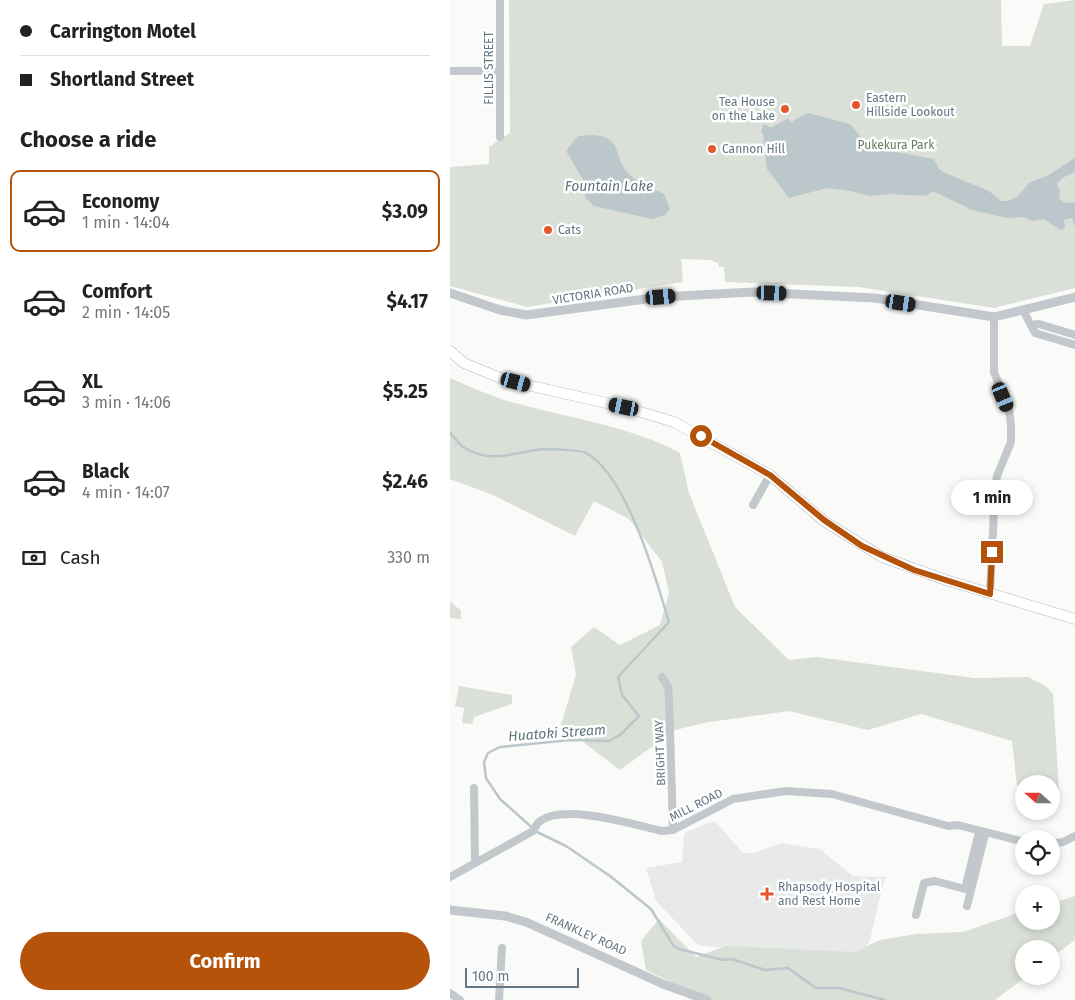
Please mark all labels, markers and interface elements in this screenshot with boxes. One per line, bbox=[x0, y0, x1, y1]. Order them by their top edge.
text: Carrington Motel bbox=[50, 20, 196, 43]
street label: FILLIS STREET bbox=[482, 30, 496, 105]
text: Shortland Street bbox=[50, 68, 194, 91]
place label: Eastern Hillside Lookout bbox=[866, 91, 955, 119]
place label: Tea House on the Lake bbox=[712, 95, 775, 123]
marker: Eastern Hillside Lookout bbox=[850, 99, 862, 111]
marker: Tea House on the Lake bbox=[779, 103, 791, 115]
text: Choose a ride bbox=[20, 126, 156, 153]
park label: Pukekura Park bbox=[858, 138, 935, 152]
place label: Cannon Hill bbox=[722, 142, 785, 156]
marker: Cannon Hill bbox=[706, 143, 718, 155]
water label: Fountain Lake bbox=[565, 178, 653, 195]
icon: car bbox=[22, 189, 67, 234]
text: Economy bbox=[82, 190, 159, 213]
text: $3.09 bbox=[382, 200, 428, 223]
text: 1 min · 14:04 bbox=[82, 213, 170, 232]
place label: Cats bbox=[558, 223, 581, 237]
marker: Cats bbox=[542, 224, 554, 236]
icon: car bbox=[22, 279, 67, 324]
text: Comfort bbox=[82, 280, 152, 303]
street label: VICTORIA ROAD bbox=[552, 281, 635, 307]
car bbox=[756, 285, 787, 301]
car bbox=[645, 288, 676, 306]
text: $4.17 bbox=[386, 290, 428, 313]
car bbox=[885, 293, 916, 313]
text: 2 min · 14:05 bbox=[82, 303, 170, 322]
icon: car bbox=[22, 369, 67, 414]
text: XL bbox=[82, 370, 103, 393]
car bbox=[499, 371, 532, 393]
text: $5.25 bbox=[383, 380, 428, 403]
car bbox=[990, 380, 1015, 414]
text: 3 min · 14:06 bbox=[82, 393, 171, 412]
car bbox=[607, 397, 640, 417]
route start bbox=[690, 425, 712, 447]
icon: car bbox=[22, 459, 67, 504]
text: Black bbox=[82, 460, 129, 483]
text: $2.46 bbox=[382, 470, 428, 493]
callout: 1 min bbox=[951, 480, 1033, 514]
text: 4 min · 14:07 bbox=[82, 483, 170, 502]
text: 1 min bbox=[973, 488, 1011, 507]
route end bbox=[981, 541, 1003, 563]
icon: cash bbox=[20, 544, 48, 572]
text: Cash bbox=[60, 546, 101, 569]
text: 330 m bbox=[387, 548, 430, 567]
street label: BRIGHT WAY bbox=[652, 719, 668, 786]
water label: Huatoki Stream bbox=[508, 721, 606, 745]
north arrow bbox=[1015, 775, 1060, 820]
map controls bbox=[1015, 775, 1060, 985]
street label: MILL ROAD bbox=[667, 785, 725, 824]
button: locate bbox=[1015, 830, 1060, 875]
place label: Rhapsody Hospital and Rest Home bbox=[778, 880, 881, 908]
button: + bbox=[1015, 885, 1060, 930]
marker: Rhapsody Hospital and Rest Home bbox=[760, 887, 774, 901]
street label: FRANKLEY ROAD bbox=[543, 910, 629, 958]
button: Confirm bbox=[20, 932, 430, 990]
button: − bbox=[1015, 940, 1060, 985]
scale bar bbox=[465, 965, 579, 988]
text: 100 m bbox=[472, 968, 509, 985]

